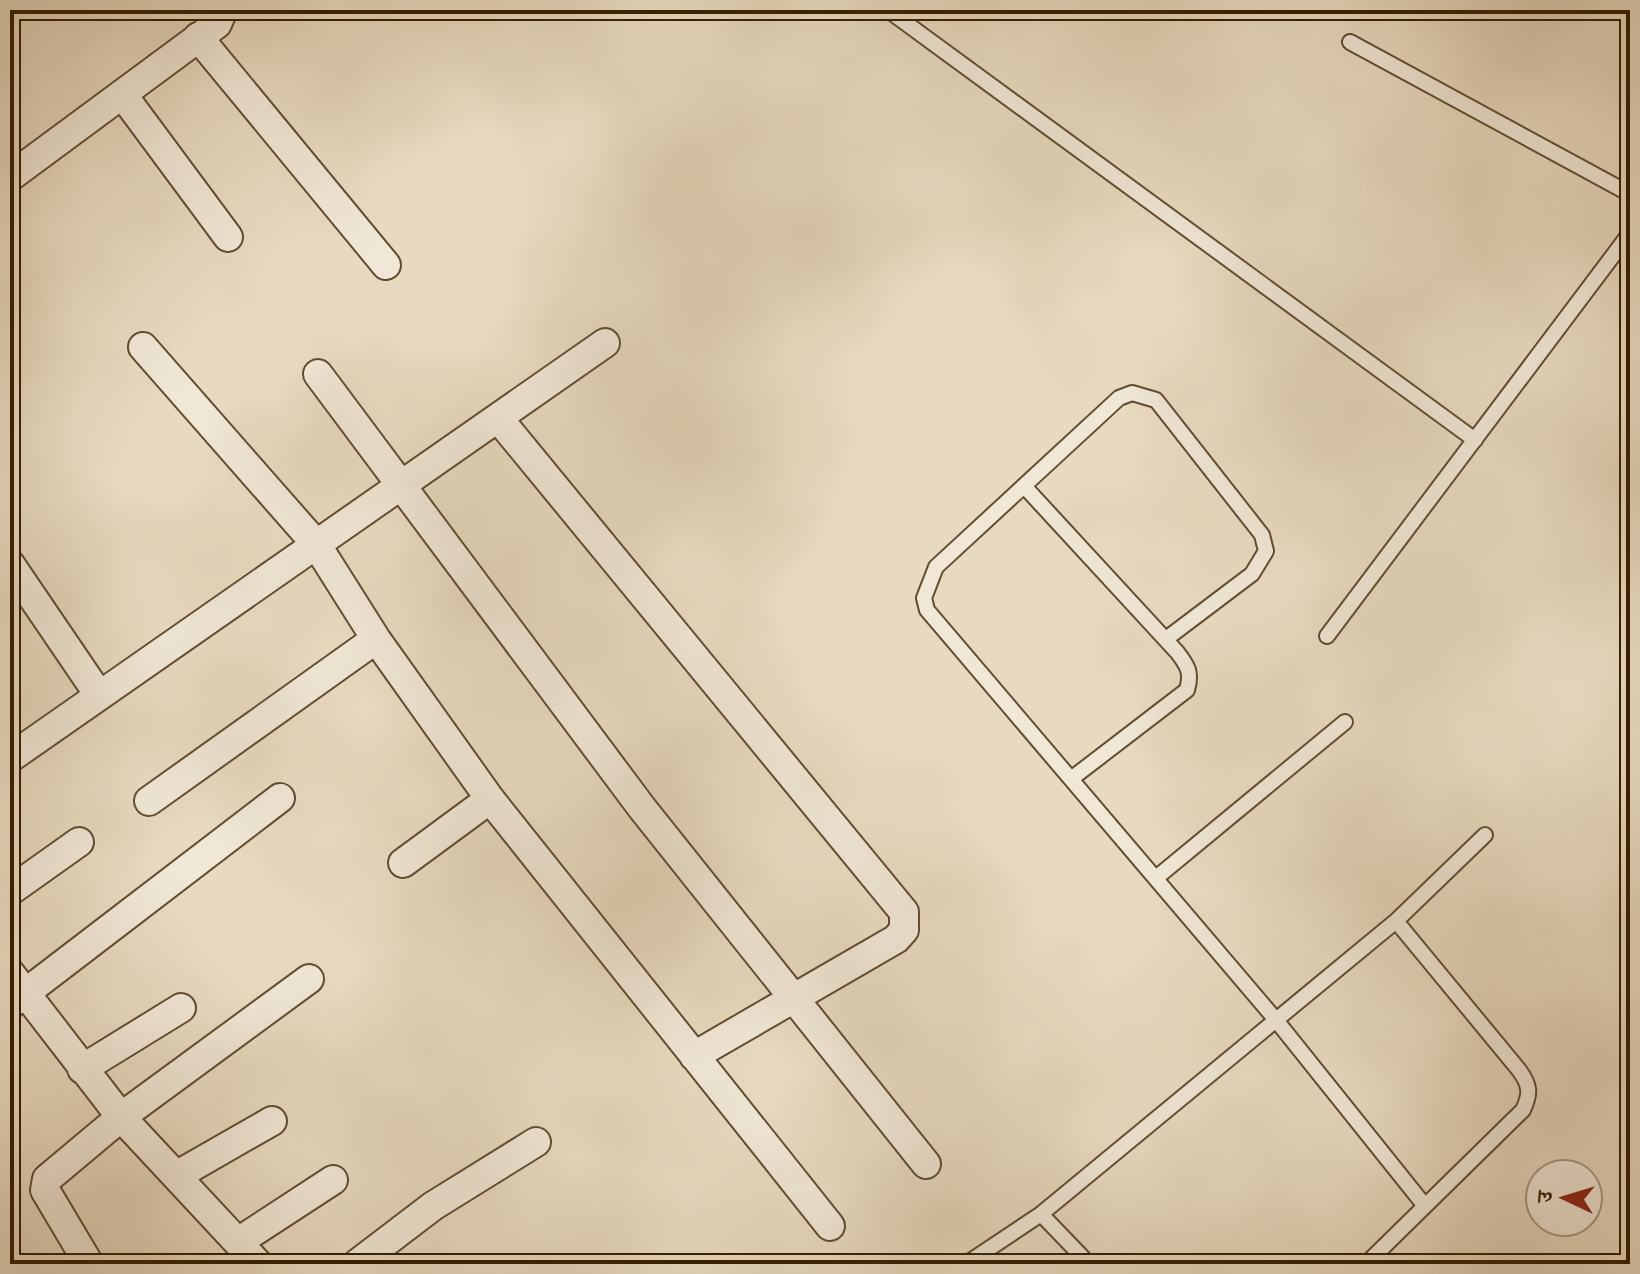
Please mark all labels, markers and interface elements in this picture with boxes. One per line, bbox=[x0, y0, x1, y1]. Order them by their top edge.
north arrow bbox=[1524, 1158, 1604, 1238]
text: उ bbox=[1532, 1188, 1560, 1205]

